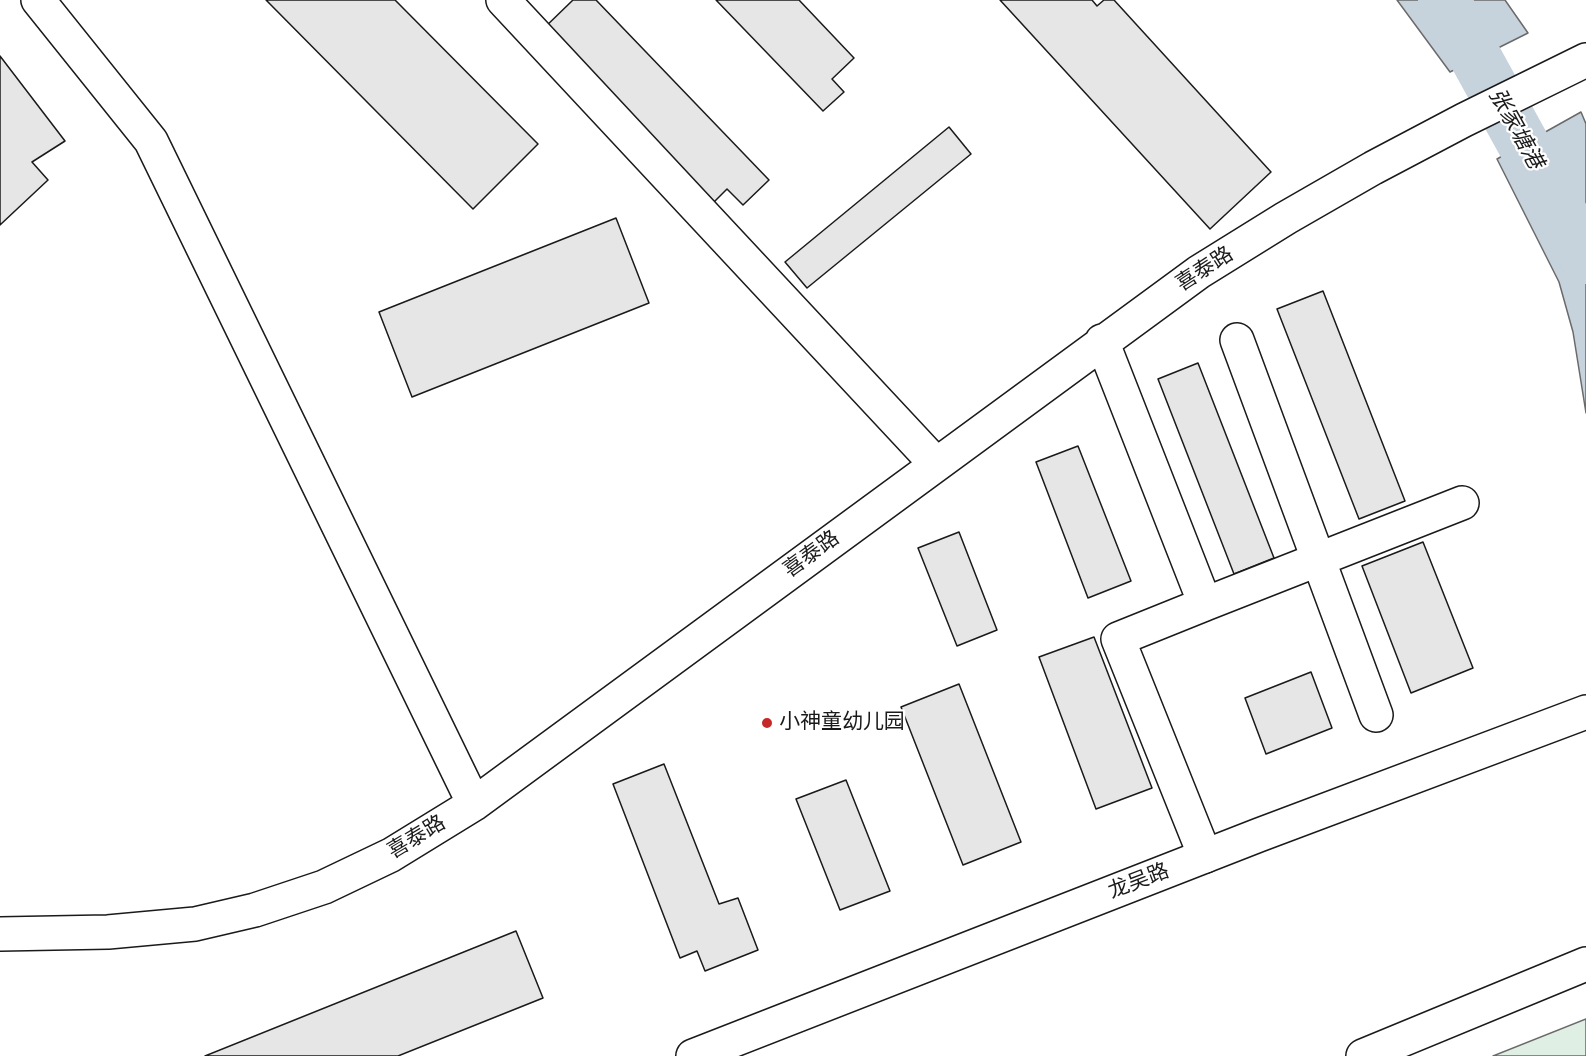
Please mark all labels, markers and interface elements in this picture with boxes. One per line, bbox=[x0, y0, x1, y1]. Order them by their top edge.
water label: 张家塘港 bbox=[1482, 84, 1548, 174]
street label: 喜泰路 bbox=[1172, 242, 1238, 298]
street label: 喜泰路 bbox=[779, 526, 845, 584]
place label: 小神童幼儿园 bbox=[779, 710, 905, 736]
marker: 小神童幼儿园 bbox=[760, 716, 774, 730]
street label: 喜泰路 bbox=[384, 811, 450, 865]
street label: 龙吴路 bbox=[1105, 859, 1173, 905]

